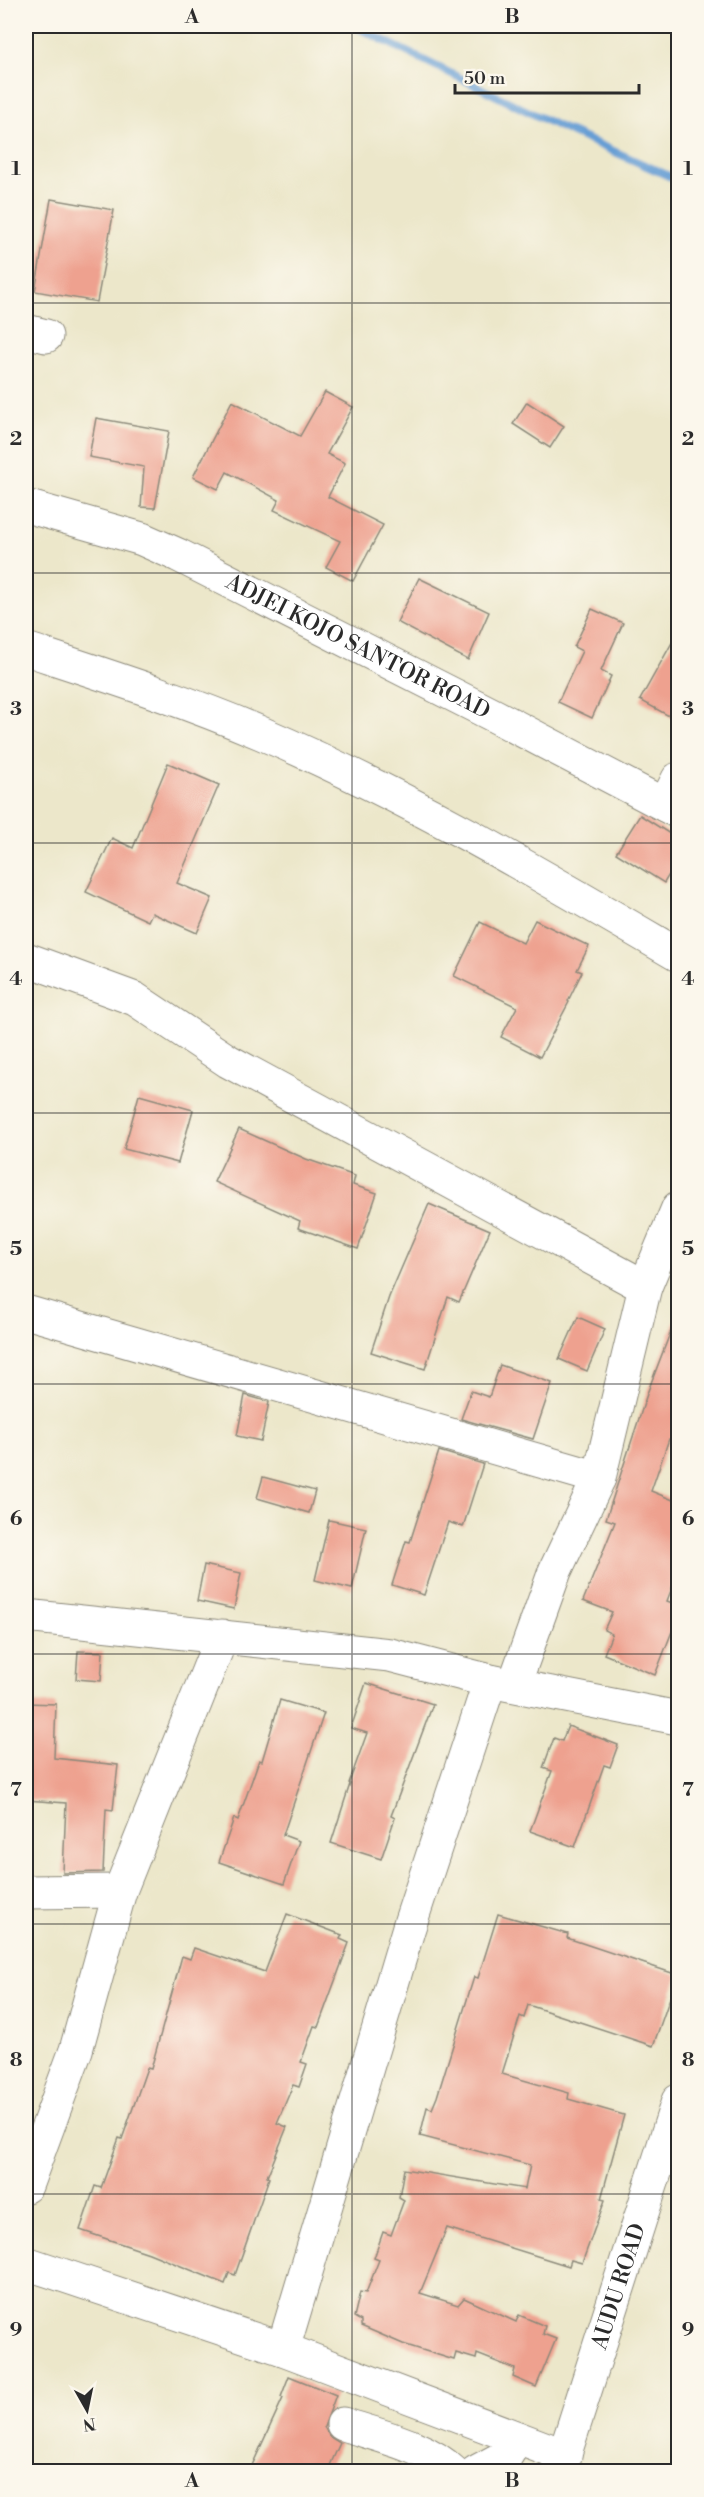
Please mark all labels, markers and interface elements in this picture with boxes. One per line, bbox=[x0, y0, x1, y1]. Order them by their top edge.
text: A bbox=[184, 5, 200, 30]
text: B bbox=[504, 5, 520, 30]
scale bar bbox=[455, 57, 640, 95]
text: 50 m bbox=[464, 67, 506, 90]
text: 1 bbox=[11, 157, 21, 182]
text: 1 bbox=[683, 157, 693, 182]
text: 2 bbox=[10, 427, 22, 452]
text: 2 bbox=[682, 427, 694, 452]
street label: ADJEI KOJO SANTOR ROAD bbox=[221, 568, 495, 725]
text: 3 bbox=[10, 697, 22, 722]
text: 3 bbox=[682, 697, 694, 722]
text: 4 bbox=[9, 967, 23, 992]
text: 4 bbox=[681, 967, 695, 992]
text: 5 bbox=[10, 1237, 22, 1262]
text: 5 bbox=[682, 1237, 694, 1262]
text: 6 bbox=[10, 1507, 23, 1532]
text: 6 bbox=[682, 1507, 695, 1532]
text: 7 bbox=[10, 1778, 22, 1803]
text: 7 bbox=[682, 1778, 694, 1803]
text: 8 bbox=[10, 2048, 23, 2073]
text: 8 bbox=[682, 2048, 695, 2073]
street label: AUDU ROAD bbox=[585, 2220, 651, 2354]
text: 9 bbox=[10, 2318, 22, 2343]
text: 9 bbox=[682, 2318, 694, 2343]
north arrow bbox=[57, 2380, 117, 2440]
text: N bbox=[81, 2413, 97, 2435]
text: A bbox=[184, 2469, 200, 2494]
text: B bbox=[504, 2469, 520, 2494]

